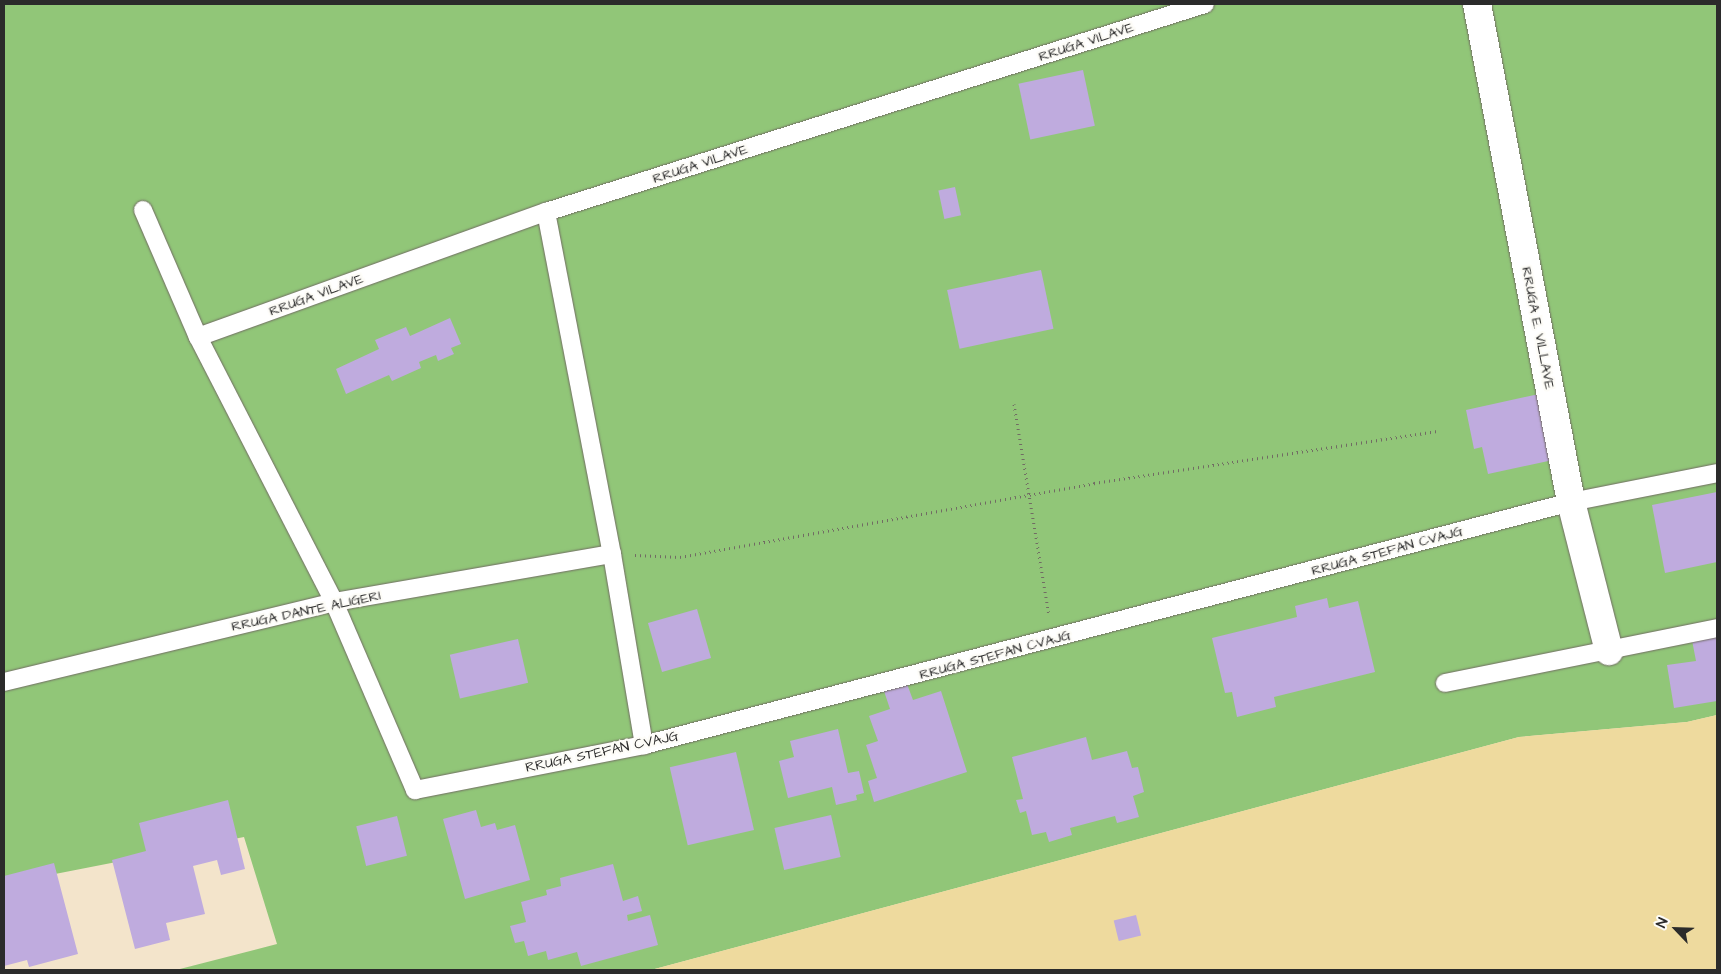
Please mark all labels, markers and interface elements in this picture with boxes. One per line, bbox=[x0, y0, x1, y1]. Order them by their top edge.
street label: RRUGA VILAVE bbox=[1036, 19, 1136, 65]
street label: RRUGA VILAVE bbox=[650, 141, 750, 187]
street label: RRUGA E. VILLAVE bbox=[1518, 265, 1558, 391]
street label: RRUGA VILAVE bbox=[267, 270, 365, 320]
street label: RRUGA STEFAN CVAJG bbox=[1310, 523, 1464, 579]
street label: RRUGA DANTE ALIGERI bbox=[230, 587, 382, 635]
street label: RRUGA STEFAN CVAJG bbox=[918, 627, 1072, 683]
street label: RRUGA STEFAN CVAJG bbox=[524, 728, 680, 776]
north arrow bbox=[1651, 904, 1701, 954]
text: N bbox=[1651, 915, 1673, 931]

